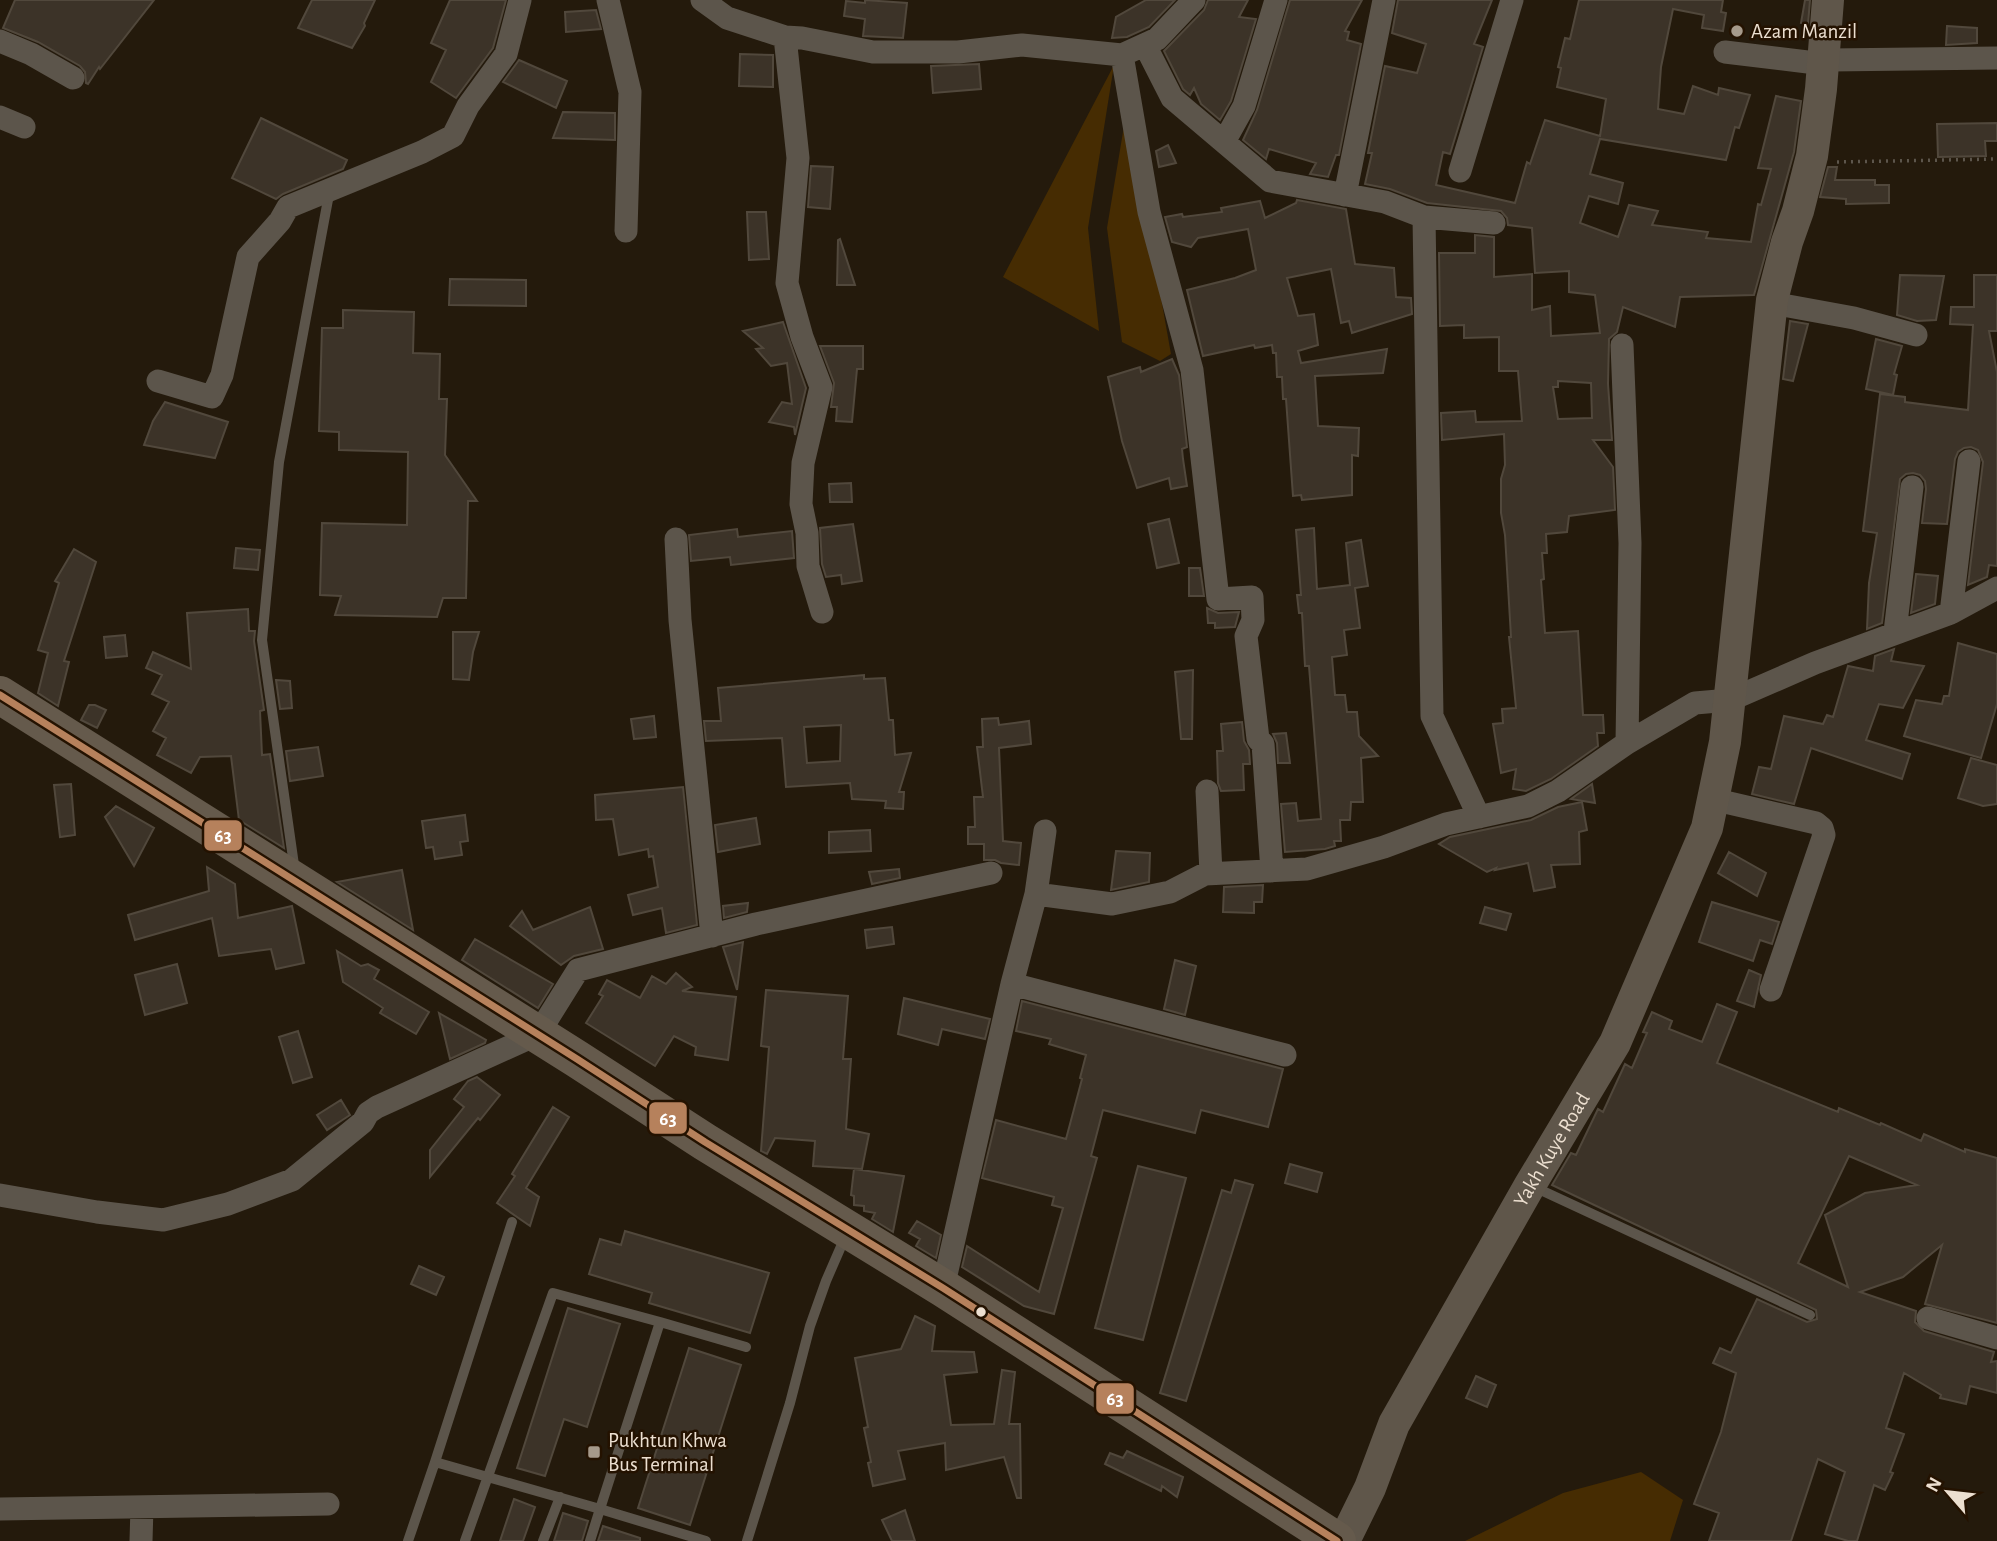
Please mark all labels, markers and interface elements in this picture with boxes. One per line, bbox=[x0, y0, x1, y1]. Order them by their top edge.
place label: Azam Manzil bbox=[1751, 21, 1857, 42]
marker: Azam Manzil bbox=[1729, 23, 1745, 39]
line badge: 63 bbox=[203, 819, 243, 852]
text: 63 bbox=[214, 827, 232, 846]
street label: Yakh Kuye Road bbox=[1510, 1089, 1594, 1210]
line badge: 63 bbox=[648, 1101, 688, 1135]
text: 63 bbox=[659, 1110, 677, 1129]
unlabelled marker bbox=[974, 1305, 988, 1319]
line badge: 63 bbox=[1095, 1382, 1135, 1415]
text: 63 bbox=[1106, 1390, 1124, 1409]
place label: Pukhtun Khwa Bus Terminal bbox=[608, 1430, 727, 1475]
marker: Pukhtun Khwa Bus Terminal bbox=[586, 1444, 602, 1460]
north arrow bbox=[1913, 1457, 1983, 1527]
text: N bbox=[1923, 1474, 1946, 1495]

